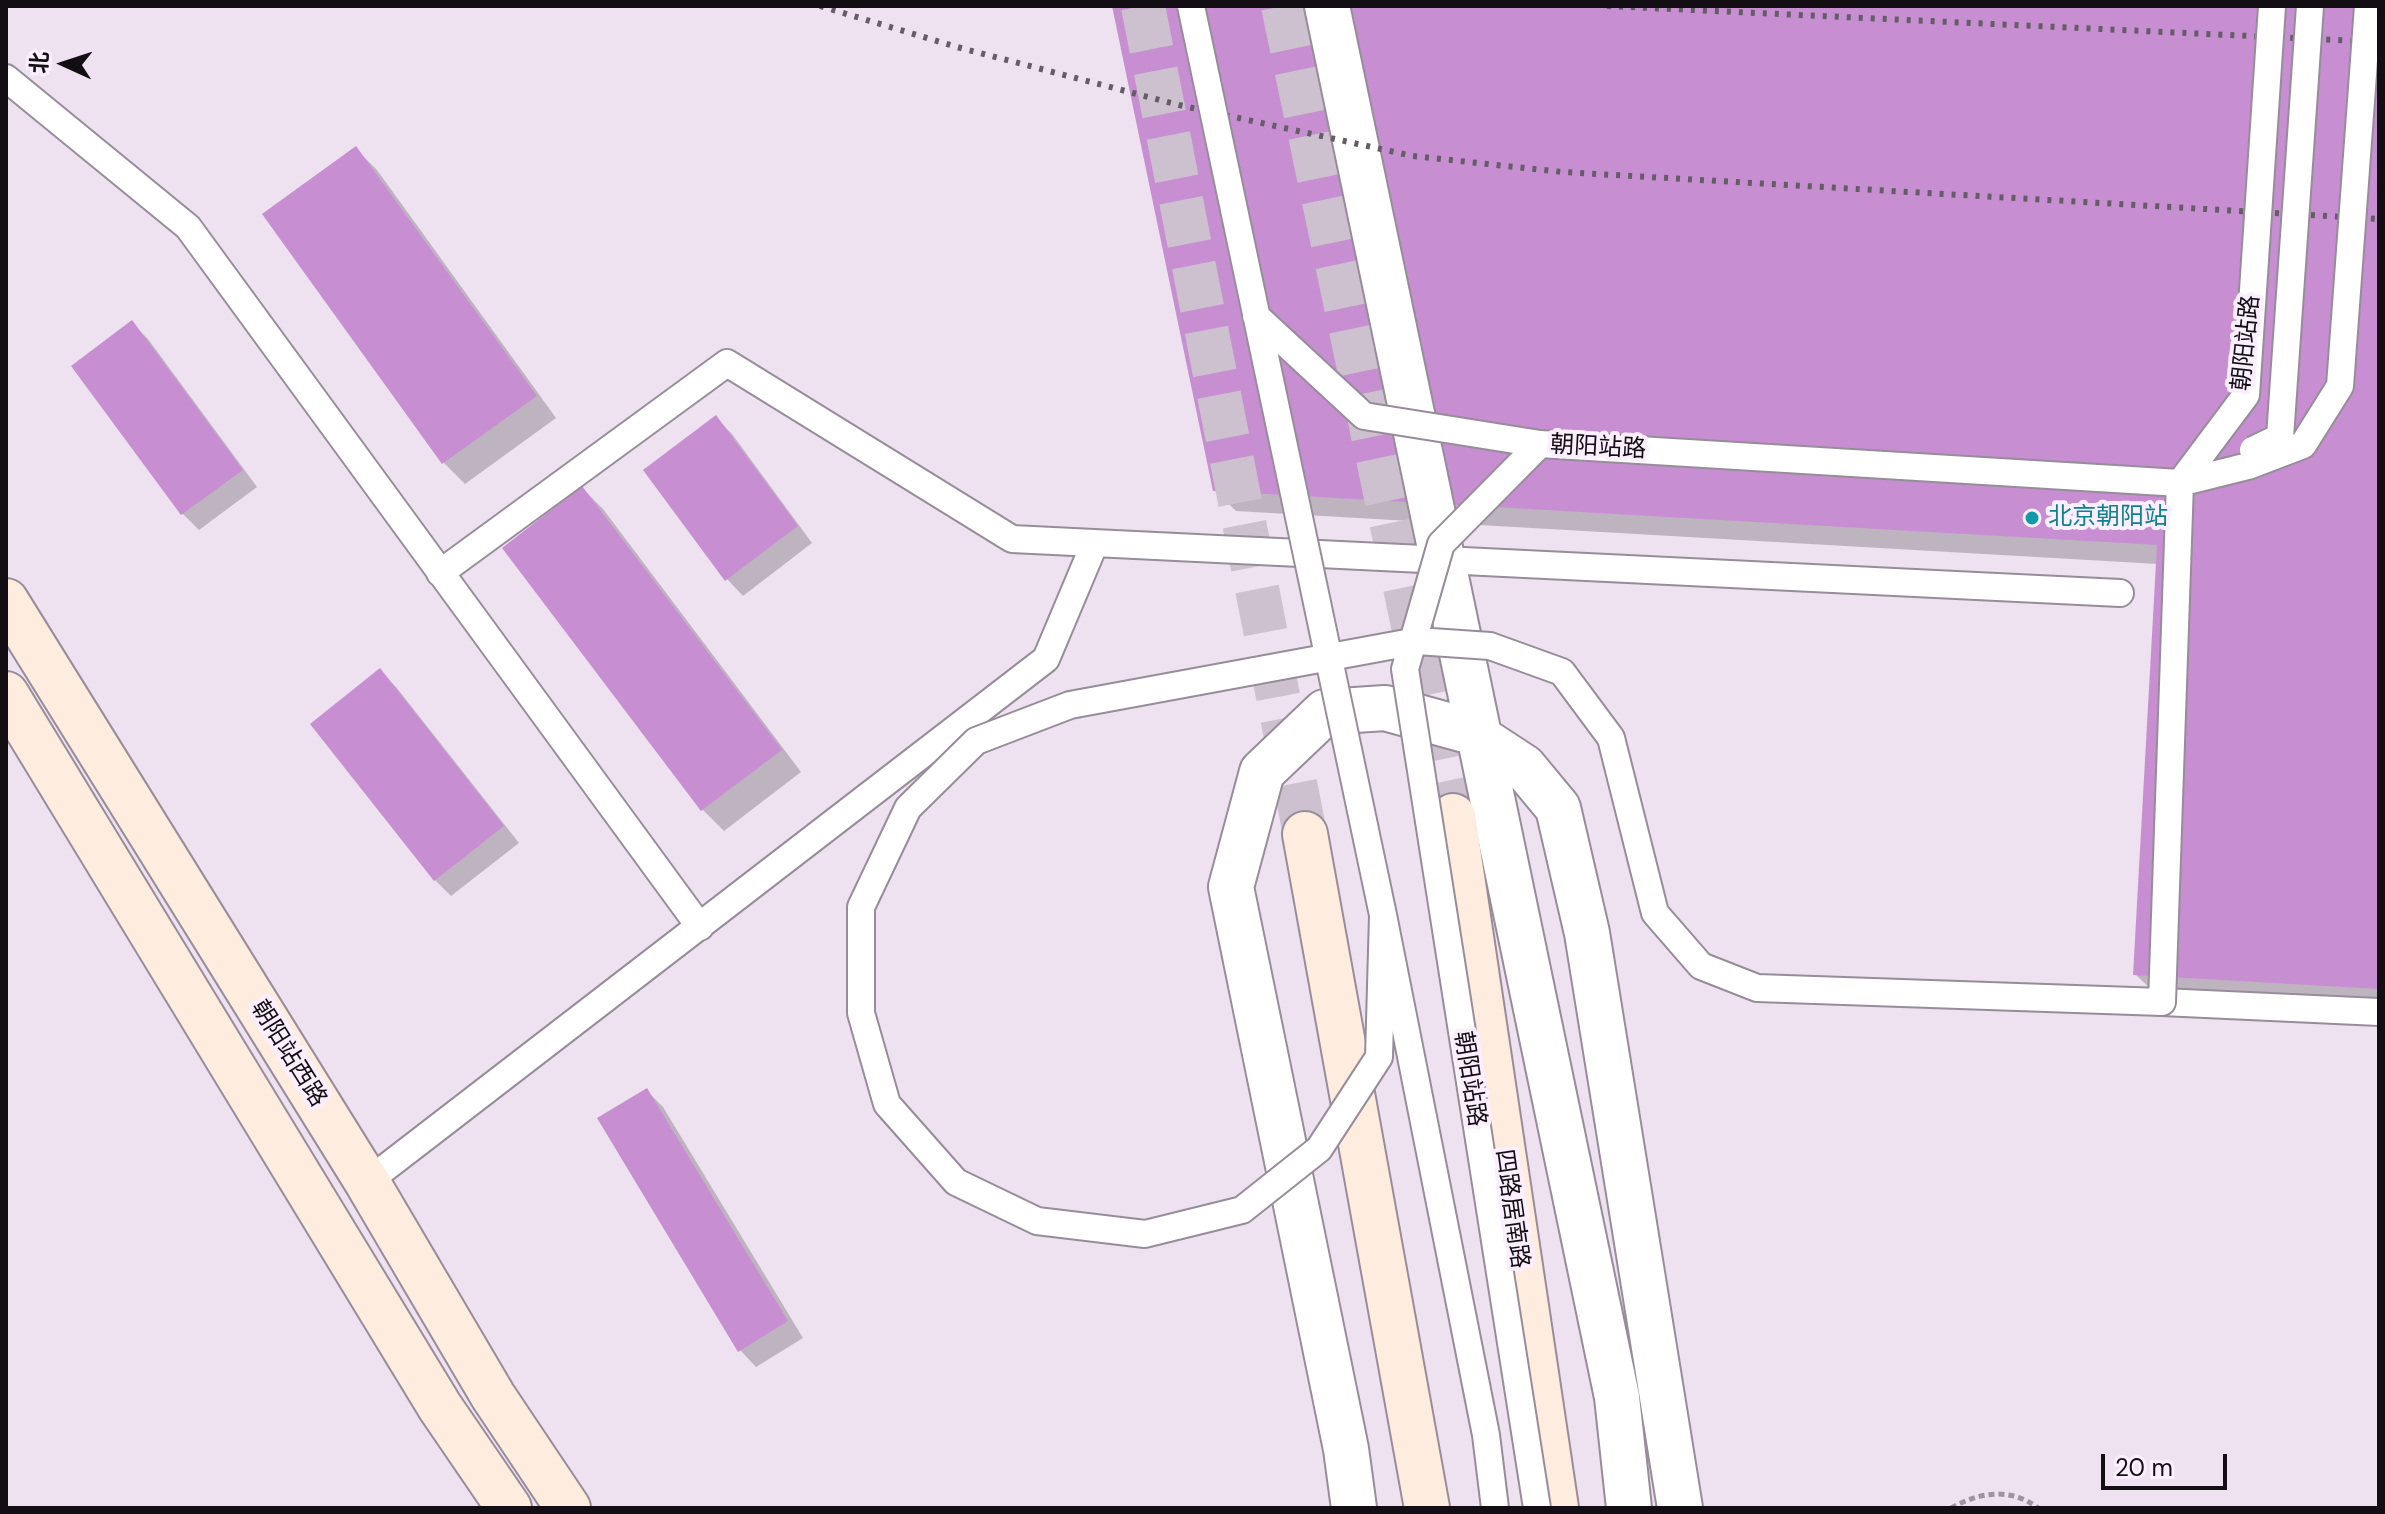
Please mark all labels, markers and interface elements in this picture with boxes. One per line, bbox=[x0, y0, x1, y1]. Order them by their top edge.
north arrow bbox=[24, 24, 104, 104]
text: 北 bbox=[24, 51, 55, 74]
street label: 朝阳站路 bbox=[2228, 294, 2266, 392]
street label: 朝阳站路 bbox=[1549, 431, 1647, 465]
place label: 北京朝阳站 bbox=[2048, 504, 2168, 532]
marker: 北京朝阳站 bbox=[2023, 509, 2041, 527]
street label: 朝阳站西路 bbox=[244, 995, 332, 1113]
street label: 朝阳站路 bbox=[1447, 1029, 1491, 1129]
street label: 四路居南路 bbox=[1488, 1148, 1534, 1270]
scale bar bbox=[2105, 1438, 2231, 1488]
text: 20 m bbox=[2115, 1452, 2173, 1483]

